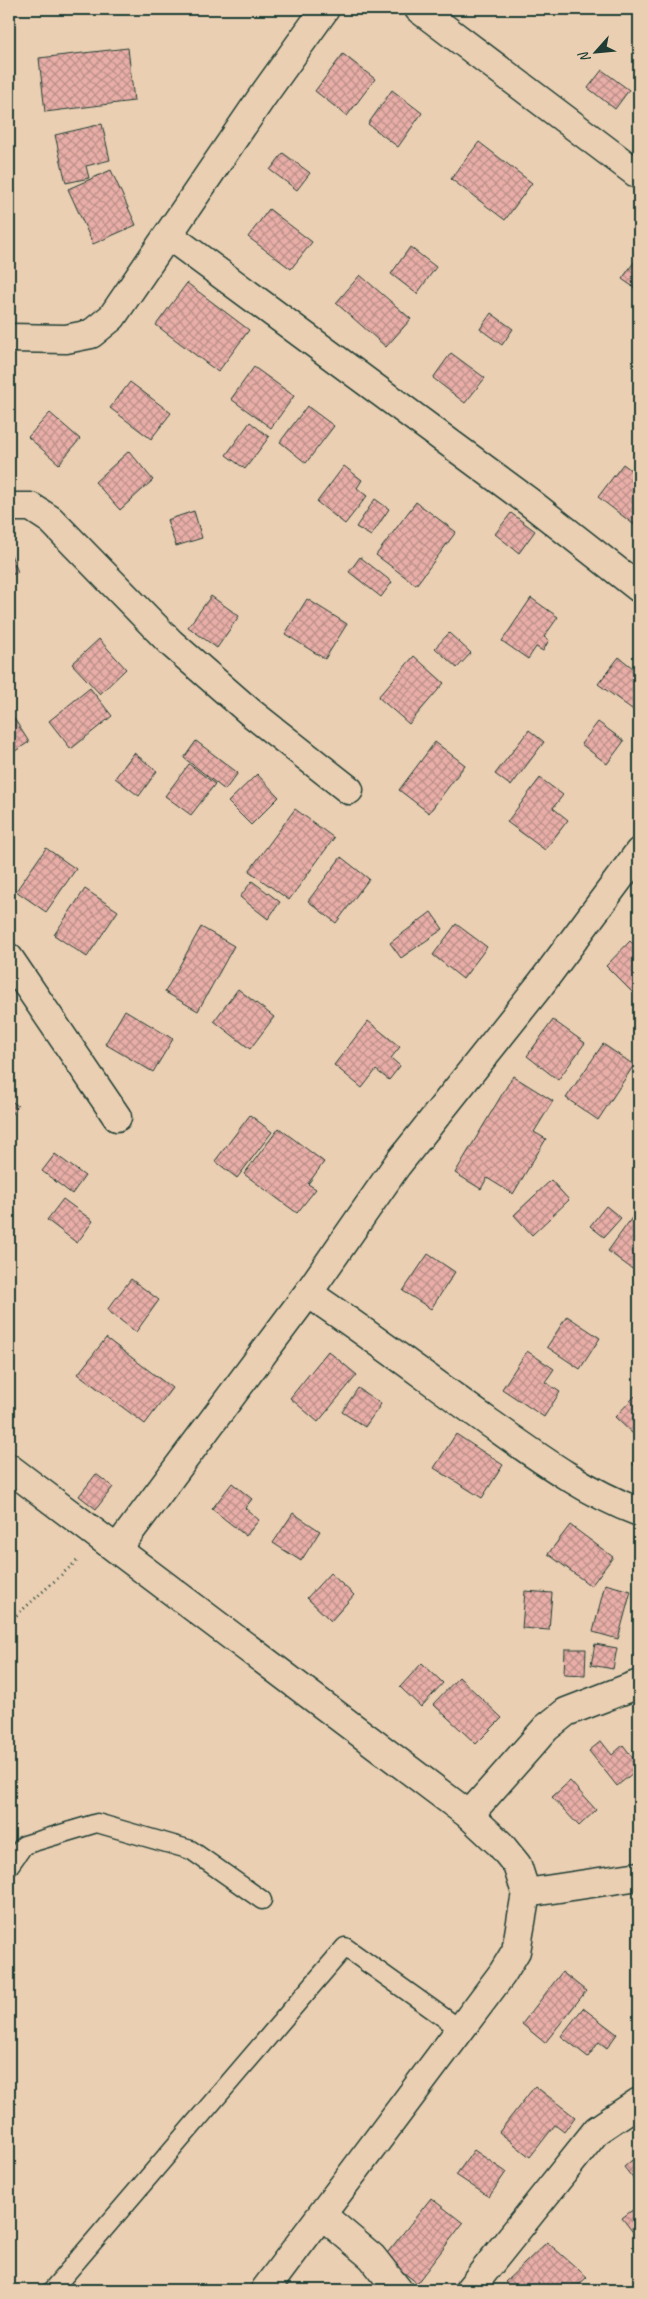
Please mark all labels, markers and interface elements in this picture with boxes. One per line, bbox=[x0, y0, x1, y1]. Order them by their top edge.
north arrow bbox=[570, 28, 620, 78]
text: N bbox=[574, 48, 594, 65]

